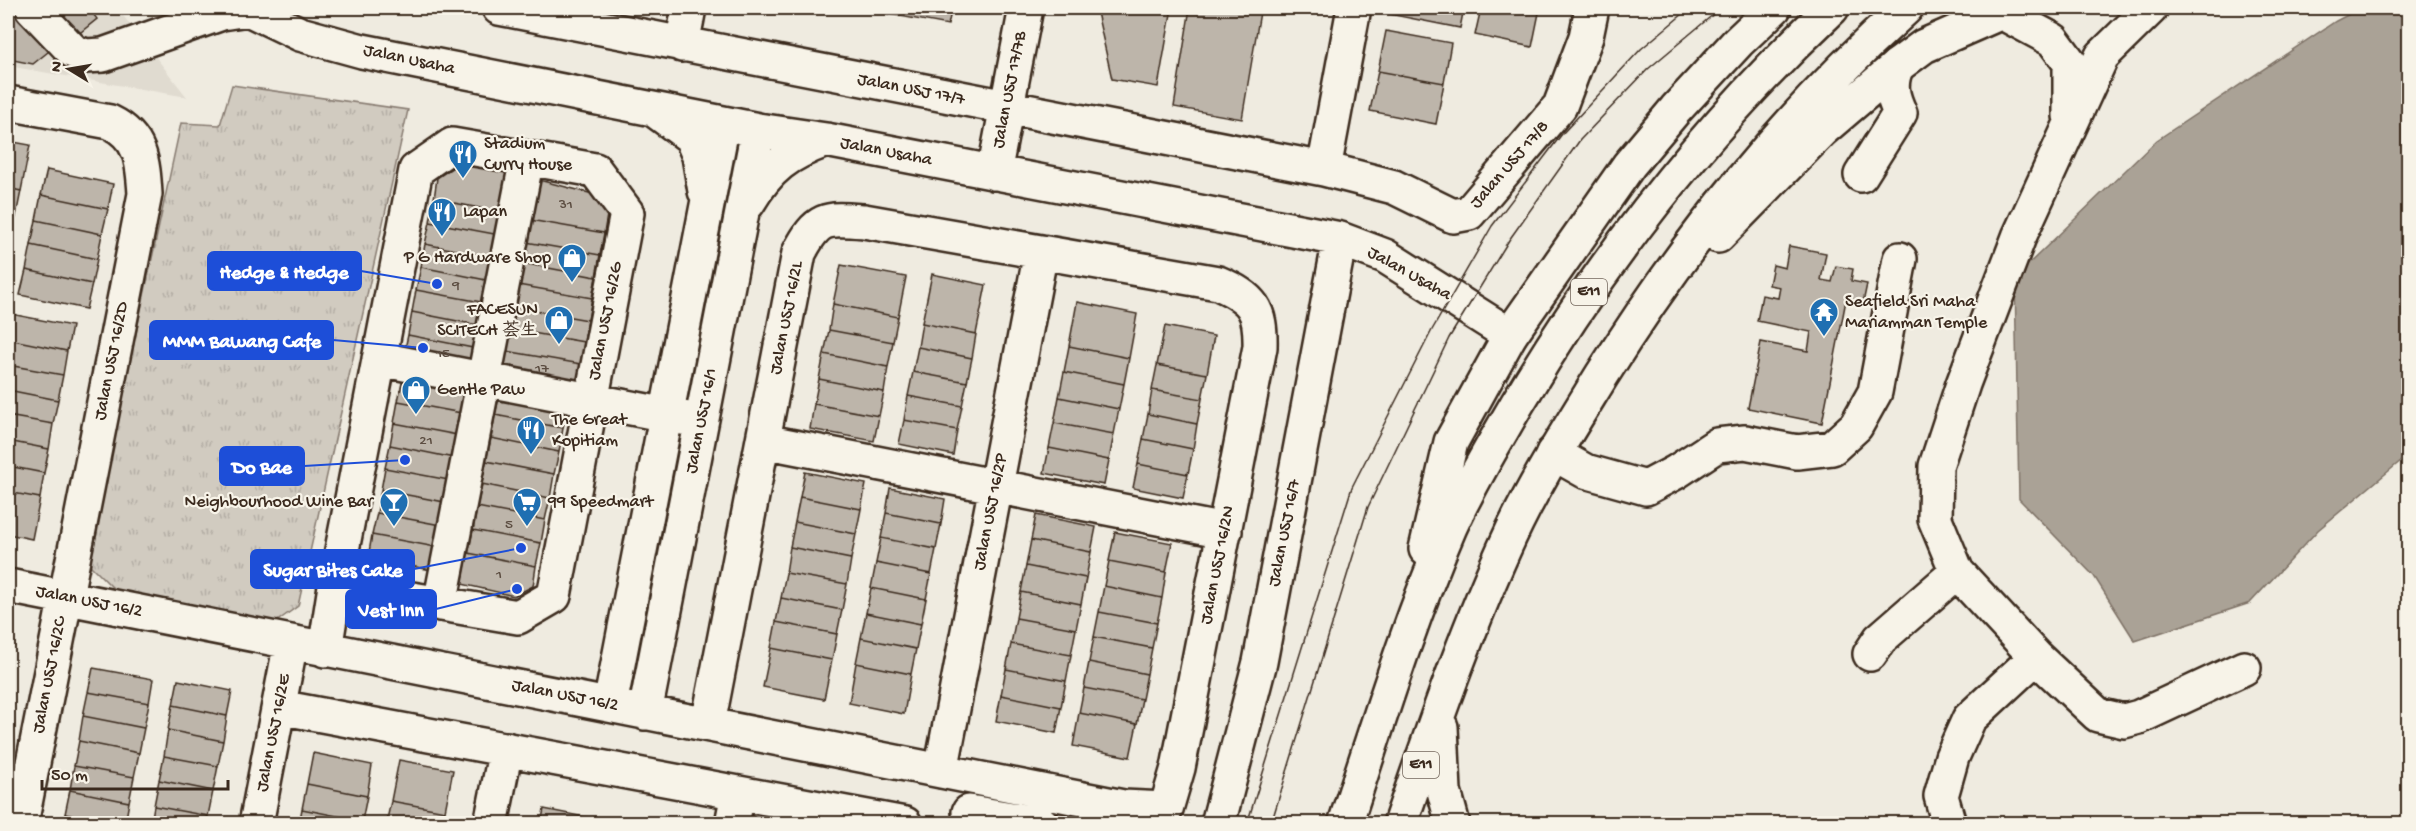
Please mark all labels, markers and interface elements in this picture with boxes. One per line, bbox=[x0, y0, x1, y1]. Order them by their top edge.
street label: Jalan USJ 17/7B bbox=[988, 29, 1032, 150]
north arrow bbox=[39, 39, 99, 99]
street label: Jalan Usaha bbox=[361, 40, 458, 80]
text: N bbox=[47, 59, 68, 74]
street label: Jalan USJ 17/7 bbox=[855, 69, 967, 111]
street label: Jalan USJ 17/8 bbox=[1466, 117, 1554, 213]
street label: Jalan Usaha bbox=[838, 133, 935, 171]
place label: Stadium Curry House bbox=[484, 134, 573, 176]
restaurant icon: Stadium Curry House bbox=[447, 138, 479, 180]
restaurant icon: Lapan bbox=[426, 196, 458, 238]
house number: 31 bbox=[558, 196, 573, 214]
place label: Lapan bbox=[463, 202, 507, 223]
shop icon: P G Hardware Shop bbox=[556, 242, 588, 284]
street label: Jalan Usaha bbox=[1363, 242, 1456, 306]
place label: P G Hardware Shop bbox=[403, 248, 551, 269]
callout: Hedge & Hedge bbox=[208, 252, 361, 290]
street label: Jalan USJ 16/2L bbox=[766, 258, 809, 376]
street label: Jalan USJ 16/2G bbox=[584, 260, 628, 382]
text: Hedge & Hedge bbox=[219, 263, 349, 286]
house number: 9 bbox=[451, 277, 460, 295]
road number: E11 bbox=[1571, 279, 1607, 305]
place label: Seafield Sri Maha Mariamman Temple bbox=[1845, 292, 1988, 334]
temple icon: Seafield Sri Maha Mariamman Temple bbox=[1808, 296, 1840, 338]
street label: Jalan USJ 16/2D bbox=[90, 300, 134, 422]
place label: FACESUN SCITECH 荟生 bbox=[437, 300, 538, 342]
shop icon: FACESUN SCITECH 荟生 bbox=[543, 304, 575, 346]
callout: MMM Bawang Cafe bbox=[150, 321, 333, 359]
text: MMM Bawang Cafe bbox=[163, 332, 322, 355]
house number: 15 bbox=[435, 345, 450, 363]
house number: 17 bbox=[534, 360, 550, 378]
street label: Jalan USJ 16/1 bbox=[682, 367, 722, 475]
shop icon: Gentle Paw bbox=[400, 374, 432, 416]
place label: Gentle Paw bbox=[437, 380, 525, 401]
place label: The Great Kopitiam bbox=[551, 410, 628, 452]
restaurant icon: The Great Kopitiam bbox=[515, 414, 547, 456]
house number: 21 bbox=[419, 432, 433, 450]
callout: Do Bae bbox=[220, 447, 304, 485]
street label: Jalan USJ 16/2P bbox=[969, 451, 1013, 572]
text: Do Bae bbox=[230, 458, 293, 481]
street label: Jalan USJ 16/7 bbox=[1264, 477, 1306, 588]
bar icon: Neighbourhood Wine Bar bbox=[378, 486, 410, 528]
supermarket icon: 99 Speedmart bbox=[511, 486, 543, 528]
place label: Neighbourhood Wine Bar bbox=[184, 492, 375, 513]
place label: 99 Speedmart bbox=[547, 492, 655, 513]
street label: Jalan USJ 16/2N bbox=[1196, 504, 1240, 626]
house number: 5 bbox=[505, 516, 513, 534]
callout: Sugar Bites Cake bbox=[251, 550, 414, 588]
text: Sugar Bites Cake bbox=[263, 561, 403, 584]
house number: 1 bbox=[495, 566, 502, 584]
street label: Jalan USJ 16/2 bbox=[34, 581, 144, 623]
callout: Vest Inn bbox=[346, 590, 436, 628]
text: Vest Inn bbox=[357, 601, 424, 624]
street label: Jalan USJ 16/2C bbox=[28, 614, 72, 735]
street label: Jalan USJ 16/2E bbox=[252, 672, 296, 794]
street label: Jalan USJ 16/2 bbox=[510, 675, 620, 717]
road number: E11 bbox=[1403, 752, 1439, 778]
scale bar bbox=[42, 753, 228, 791]
text: 50 m bbox=[51, 766, 88, 787]

